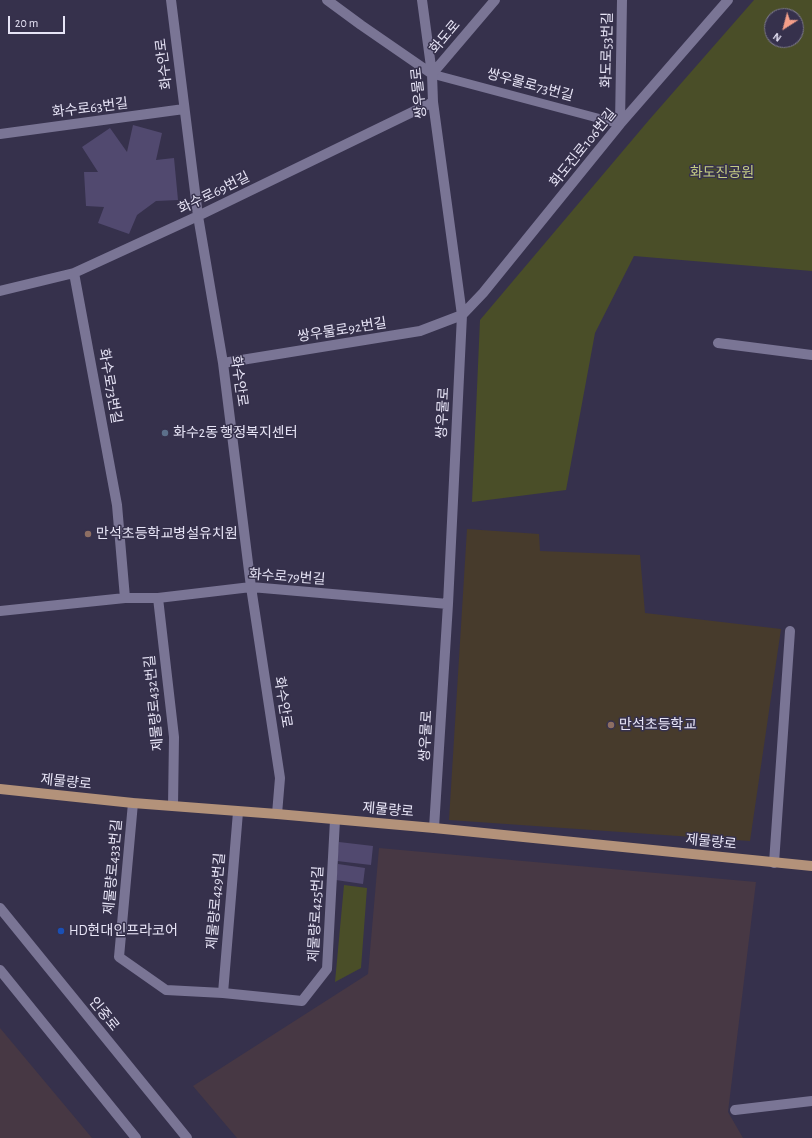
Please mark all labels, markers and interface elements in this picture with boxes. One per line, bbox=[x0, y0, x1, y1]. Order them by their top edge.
scale bar bbox=[10, 8, 67, 34]
north arrow bbox=[764, 8, 804, 48]
street label: 화도로53번길 bbox=[598, 12, 616, 88]
text: 20 m bbox=[15, 17, 38, 29]
street label: 화도로 bbox=[426, 17, 464, 57]
text: N bbox=[771, 31, 784, 44]
street label: 화수안로 bbox=[153, 37, 175, 91]
street label: 쌍우물로73번길 bbox=[485, 65, 575, 105]
street label: 쌍우물로 bbox=[408, 67, 430, 119]
street label: 화수로63번길 bbox=[51, 95, 129, 121]
street label: 화도진로106번길 bbox=[546, 105, 620, 191]
park label: 화도진공원 bbox=[690, 165, 754, 181]
street label: 화수로69번길 bbox=[175, 168, 253, 218]
street label: 쌍우물로92번길 bbox=[296, 315, 388, 345]
street label: 화수로73번길 bbox=[95, 347, 125, 425]
street label: 화수안로 bbox=[227, 354, 251, 408]
street label: 쌍우물로 bbox=[433, 387, 453, 439]
place label: 화수2동 행정복지센터 bbox=[173, 425, 298, 441]
marker: 화수2동 행정복지센터 bbox=[160, 428, 170, 438]
place label: 만석초등학교병설유치원 bbox=[96, 526, 238, 542]
marker: 만석초등학교병설유치원 bbox=[83, 529, 93, 539]
street label: 화수로79번길 bbox=[248, 566, 326, 588]
street label: 제물량로432번길 bbox=[141, 654, 167, 752]
street label: 화수안로 bbox=[271, 675, 295, 729]
street label: 쌍우물로 bbox=[416, 710, 436, 762]
place label: 만석초등학교 bbox=[619, 717, 696, 733]
marker: 만석초등학교 bbox=[606, 720, 616, 730]
street label: 제물량로 bbox=[40, 771, 92, 793]
street label: 제물량로 bbox=[362, 799, 414, 821]
street label: 제물량로433번길 bbox=[100, 819, 126, 915]
street label: 제물량로 bbox=[685, 831, 737, 853]
street label: 제물량로429번길 bbox=[203, 852, 229, 950]
street label: 제물량로425번길 bbox=[305, 866, 327, 962]
place label: HD현대인프라코어 bbox=[69, 923, 178, 939]
marker: HD현대인프라코어 bbox=[56, 926, 66, 936]
street label: 인중로 bbox=[85, 994, 123, 1034]

